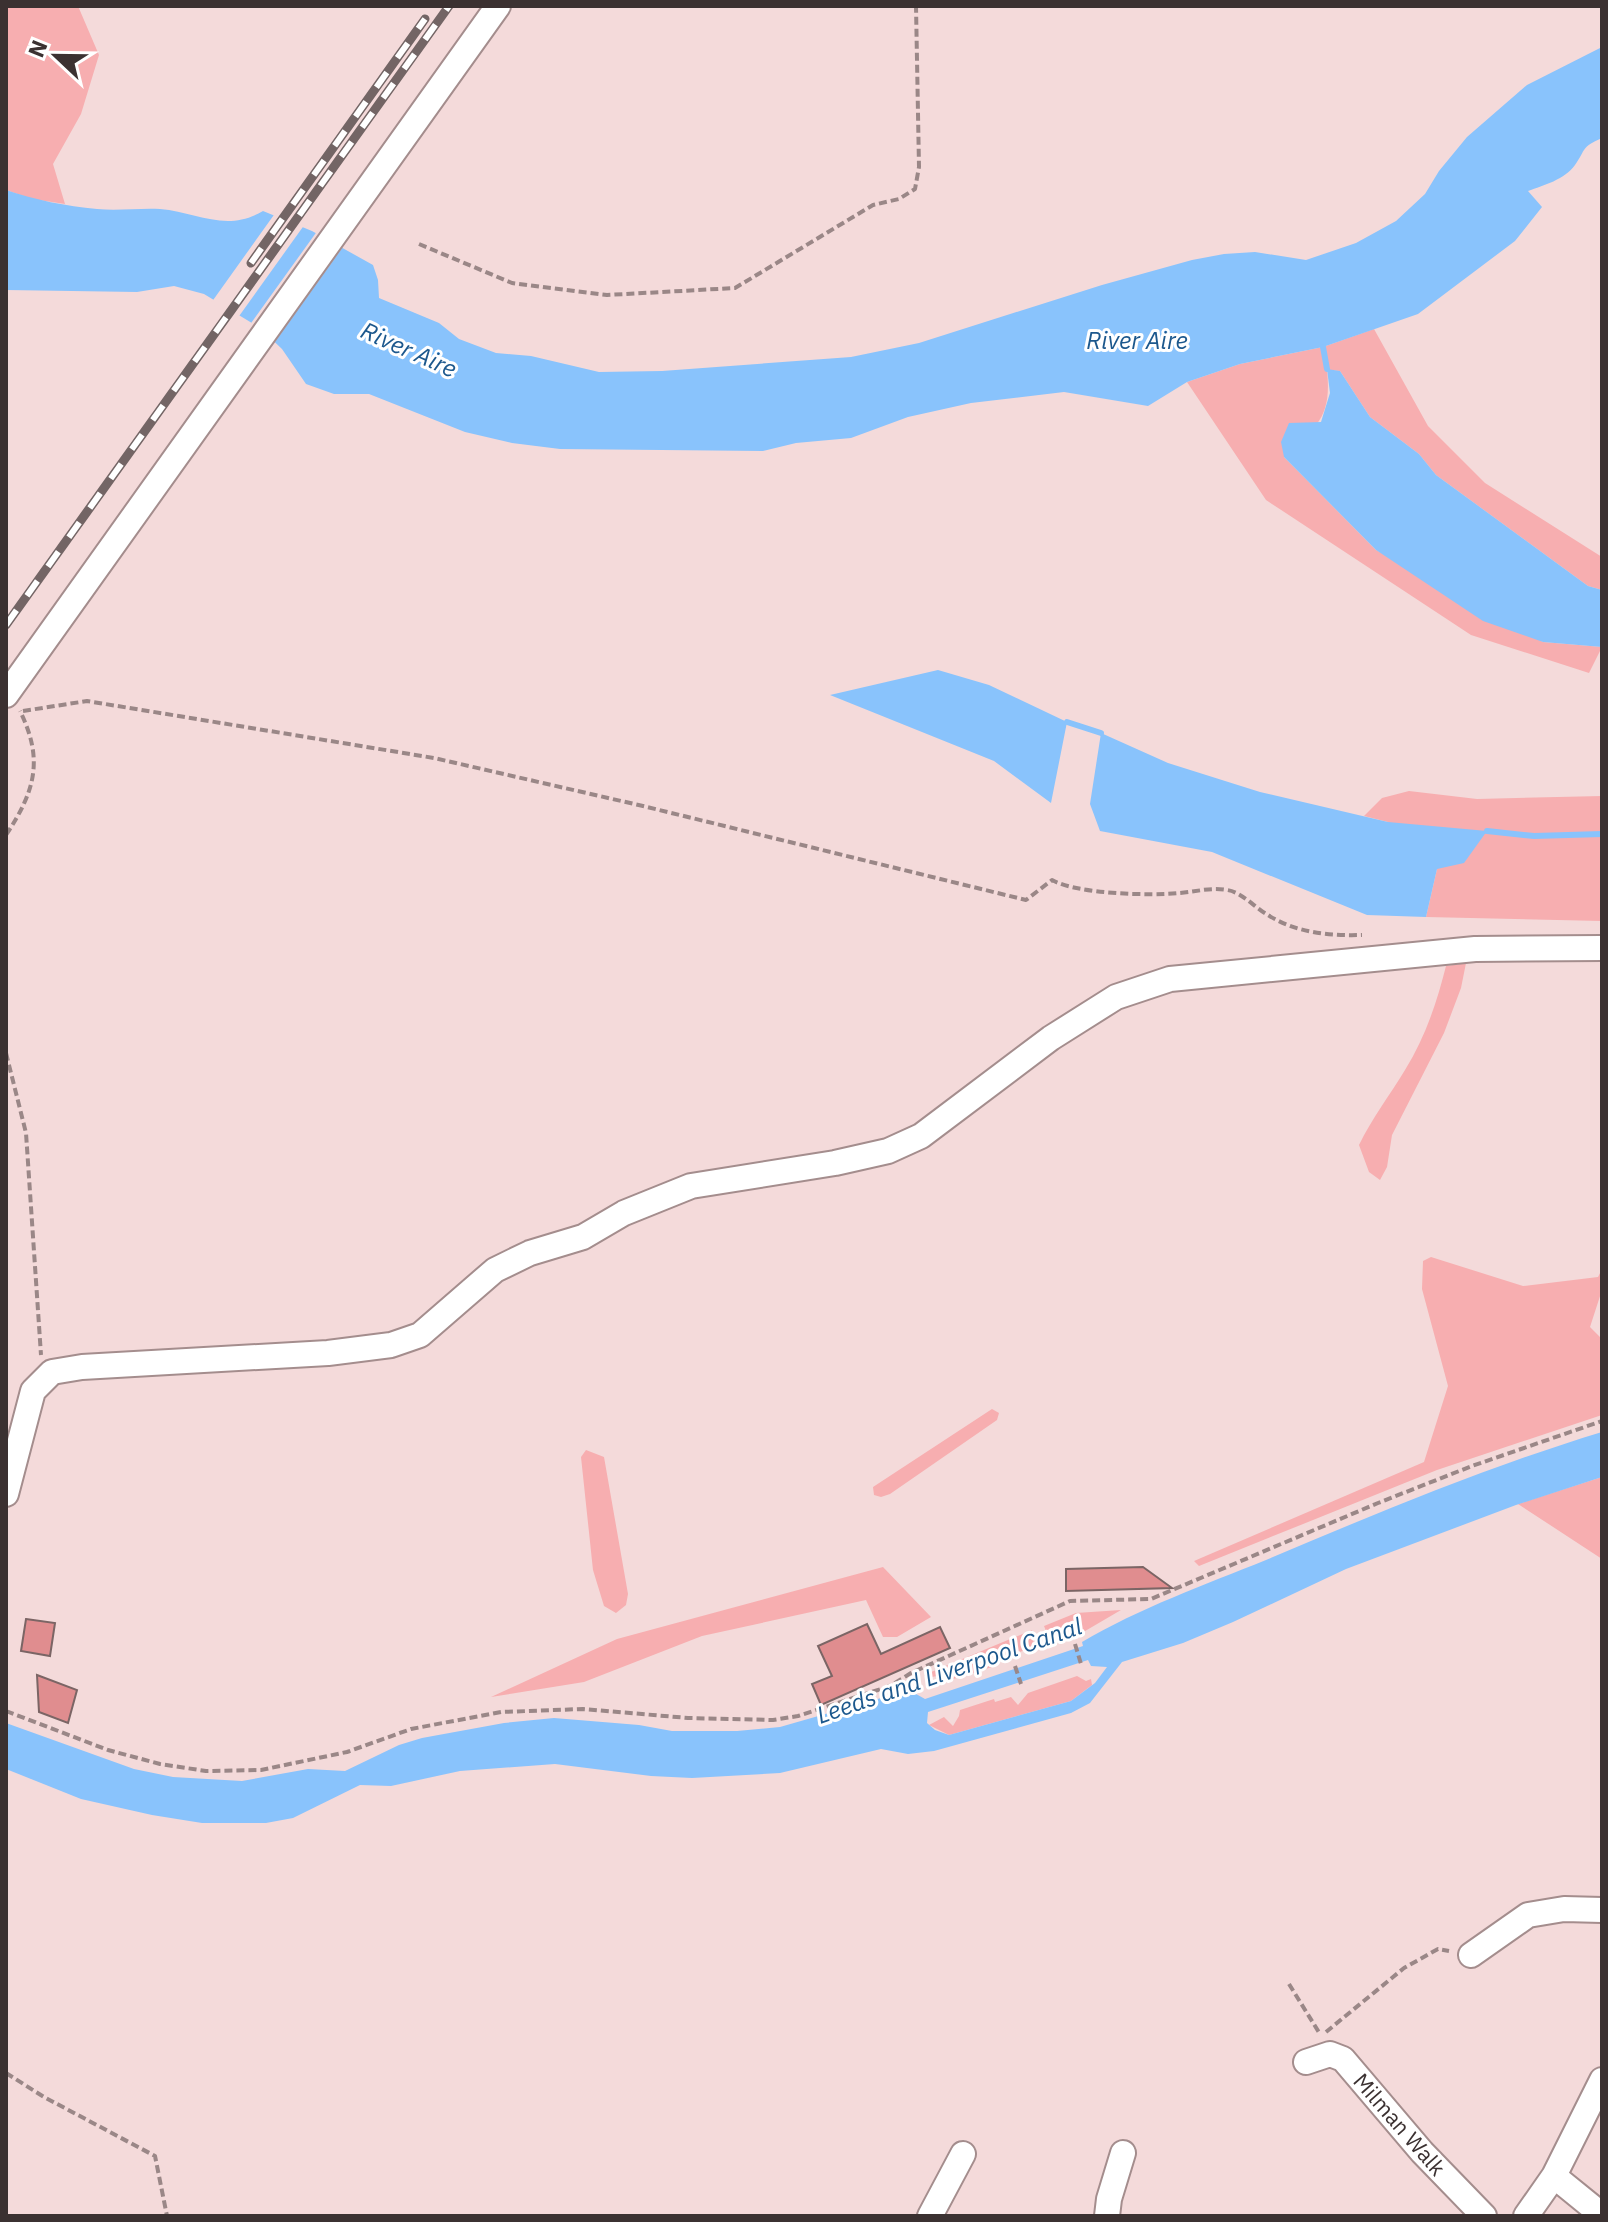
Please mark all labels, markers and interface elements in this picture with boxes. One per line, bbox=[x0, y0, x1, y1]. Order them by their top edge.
north arrow bbox=[16, 16, 96, 96]
text: N bbox=[21, 36, 53, 61]
water label: River Aire bbox=[356, 314, 462, 384]
water label: River Aire bbox=[1086, 324, 1188, 356]
water label: Leeds and Liverpool Canal bbox=[812, 1609, 1087, 1730]
street label: Milman Walk bbox=[1347, 2067, 1453, 2182]

